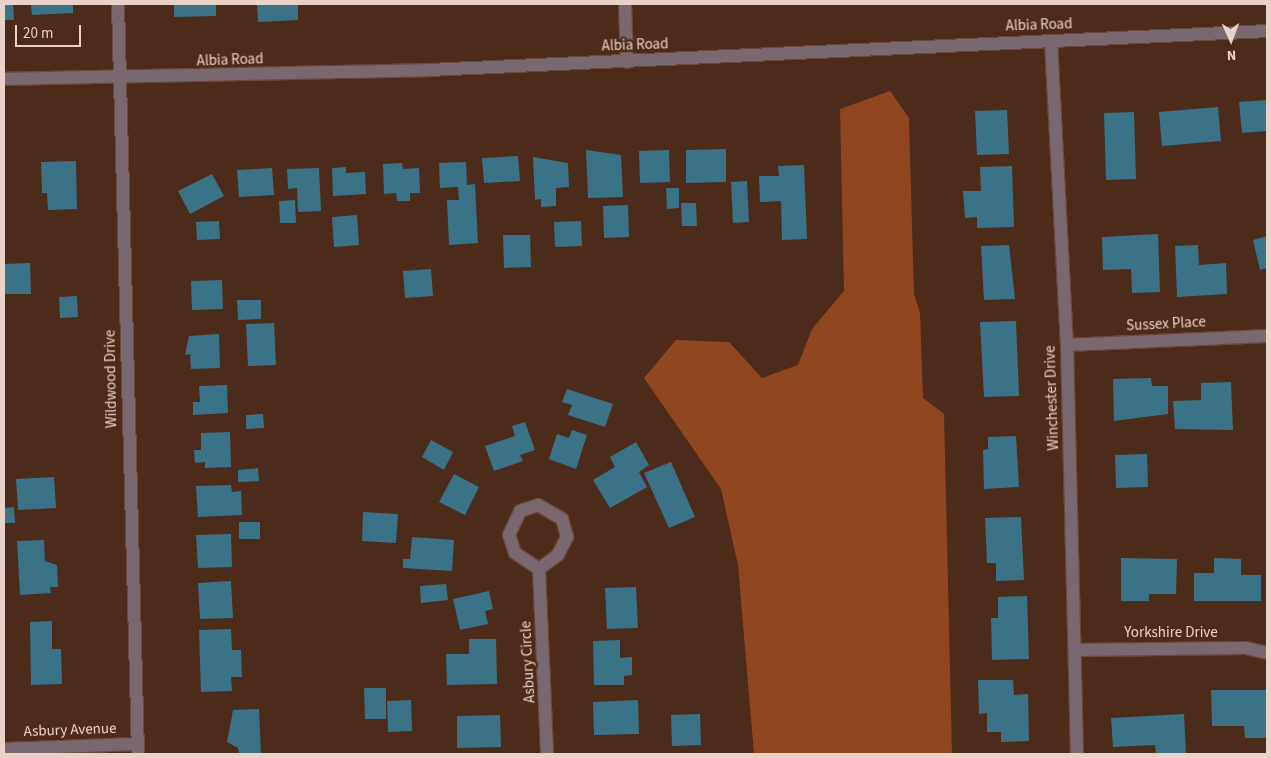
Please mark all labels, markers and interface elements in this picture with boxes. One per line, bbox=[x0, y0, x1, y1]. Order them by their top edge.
scale bar bbox=[18, 15, 84, 47]
street label: Albia Road bbox=[1005, 15, 1073, 35]
north arrow bbox=[1206, 15, 1256, 65]
text: 20 m bbox=[23, 23, 53, 44]
street label: Albia Road bbox=[601, 35, 669, 55]
text: N bbox=[1227, 45, 1237, 65]
street label: Albia Road bbox=[196, 50, 264, 70]
street label: Sussex Place bbox=[1126, 313, 1206, 335]
street label: Wildwood Drive bbox=[101, 330, 121, 428]
street label: Winchester Drive bbox=[1041, 345, 1063, 451]
street label: Asbury Circle bbox=[517, 620, 539, 704]
street label: Yorkshire Drive bbox=[1124, 624, 1218, 642]
street label: Asbury Avenue bbox=[23, 719, 117, 741]

